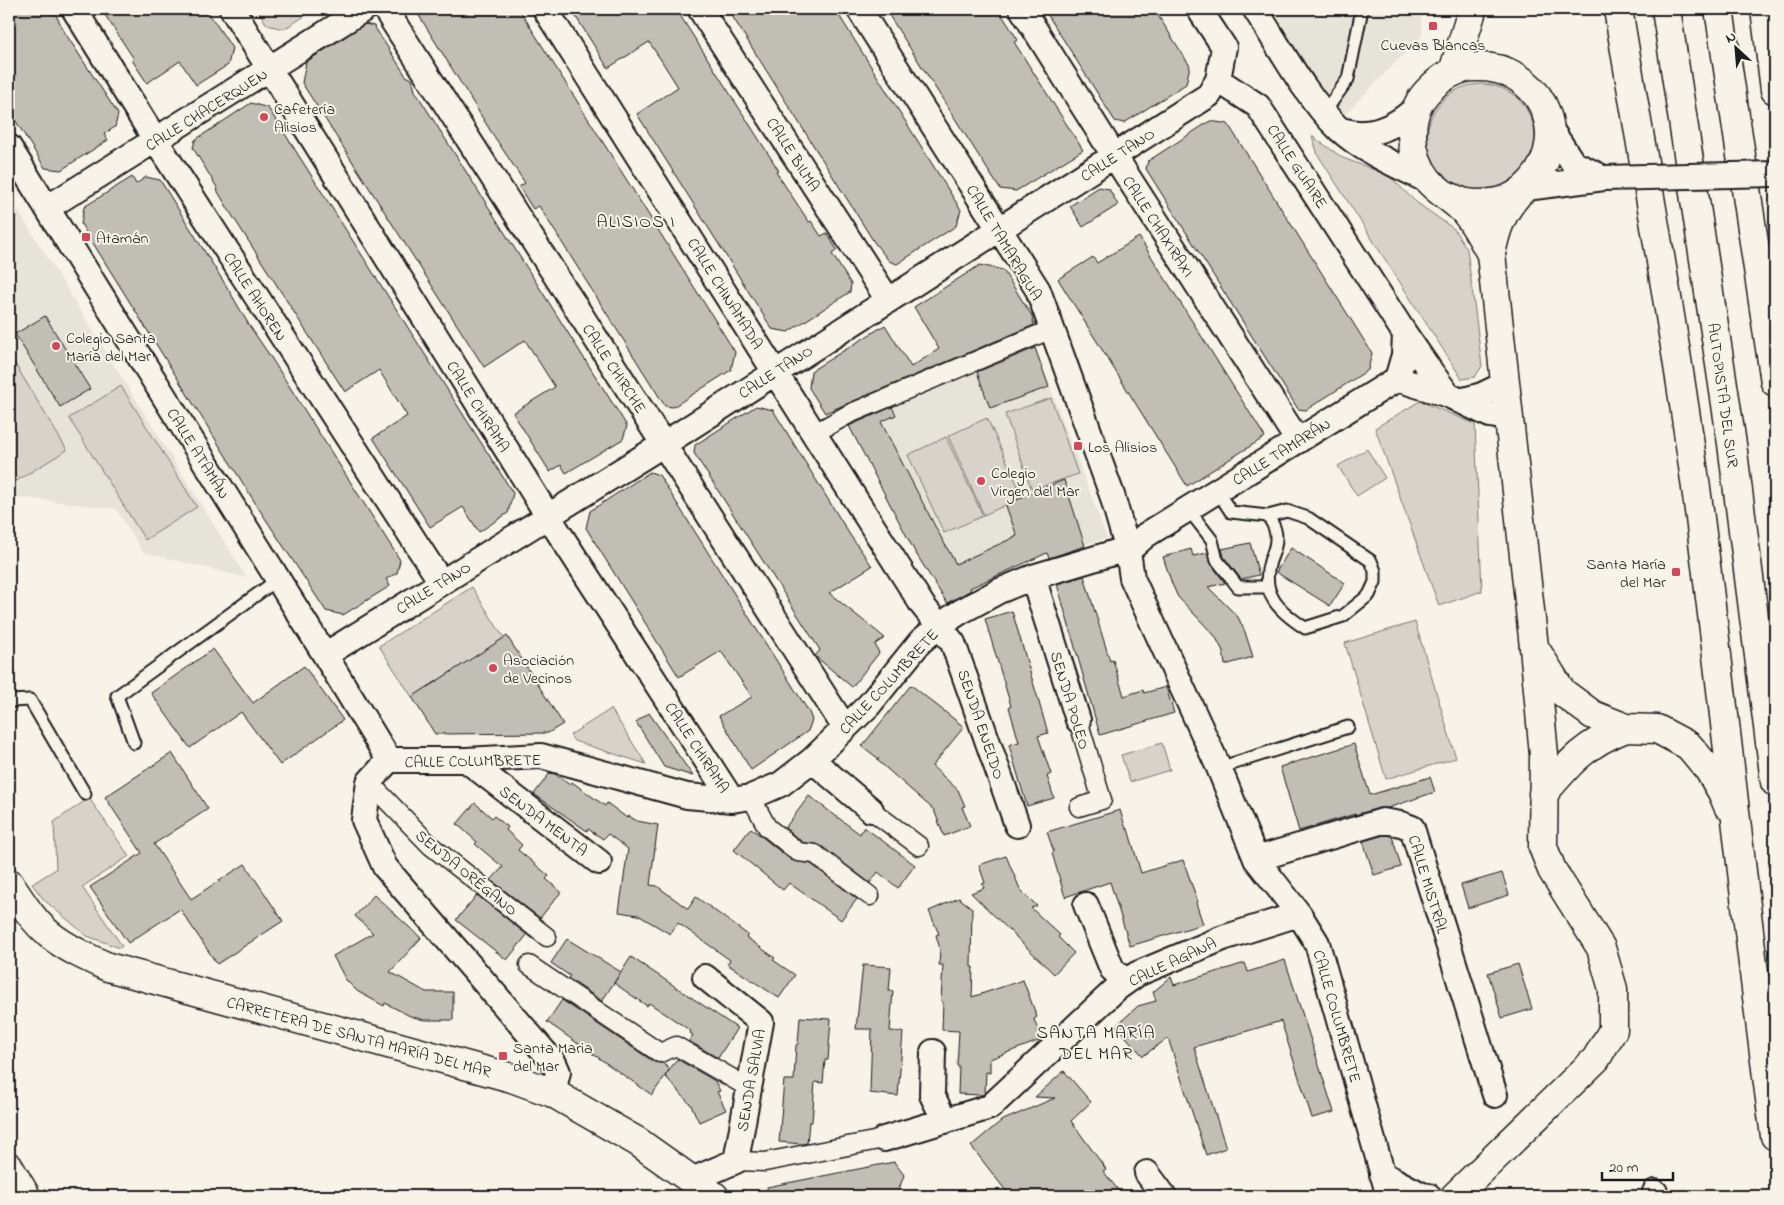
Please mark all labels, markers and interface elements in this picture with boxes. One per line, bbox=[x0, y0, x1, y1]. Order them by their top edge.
marker: Cuevas Blancas bbox=[1427, 20, 1439, 32]
north arrow bbox=[1712, 22, 1762, 72]
text: N bbox=[1722, 26, 1740, 49]
place label: Cuevas Blancas bbox=[1381, 34, 1485, 58]
street label: CALLE CHACERQUEN bbox=[141, 63, 273, 158]
place label: Cafetería Alisios bbox=[274, 98, 335, 140]
marker: Cafetería Alisios bbox=[258, 111, 270, 123]
street label: CALLE BILMA bbox=[759, 113, 825, 197]
street label: CALLE GUAIRE bbox=[1260, 120, 1333, 214]
street label: CALLE TANO bbox=[1076, 123, 1160, 189]
street label: CALLE CHAXIRAXI bbox=[1115, 172, 1199, 283]
street label: CALLE TAMARAGUA bbox=[959, 180, 1047, 306]
district label: ALISIOS I bbox=[597, 210, 675, 236]
place label: Atamán bbox=[96, 227, 148, 251]
marker: Atamán bbox=[80, 231, 92, 243]
street label: CALLE CHINAMADA bbox=[680, 233, 768, 355]
street label: CALLE AHOREN bbox=[216, 248, 292, 346]
street label: CALLE CHIRCHE bbox=[575, 319, 651, 419]
street label: AUTOPISTA DEL SUR bbox=[1700, 322, 1744, 469]
place label: Colegio Santa María del Mar bbox=[66, 327, 156, 369]
marker: Colegio Santa María del Mar bbox=[50, 340, 62, 352]
street label: CALLE TANO bbox=[734, 340, 818, 406]
street label: CALLE CHIRAMA bbox=[439, 356, 515, 458]
street label: CALLE ATAMÁN bbox=[160, 404, 235, 504]
street label: CALLE TAMARÁN bbox=[1228, 413, 1336, 493]
place label: Los Alisios bbox=[1088, 436, 1157, 460]
marker: Los Alisios bbox=[1072, 440, 1084, 452]
place label: Colegio Virgen del Mar bbox=[990, 462, 1080, 504]
marker: Colegio Virgen del Mar bbox=[975, 475, 987, 487]
place label: Santa María del Mar bbox=[1586, 553, 1666, 595]
street label: CALLE TANO bbox=[392, 556, 476, 621]
marker: Santa María del Mar bbox=[1670, 566, 1682, 578]
street label: CALLE COLUMBRETE bbox=[834, 624, 945, 741]
place label: Asociación de Vecinos bbox=[503, 649, 574, 691]
street label: SENDA POLEO bbox=[1043, 649, 1095, 753]
marker: Asociación de Vecinos bbox=[487, 662, 499, 674]
street label: SENDA ENELDO bbox=[950, 666, 1010, 783]
street label: CALLE CHIRAMA bbox=[658, 698, 735, 798]
street label: CALLE COLUMBRETE bbox=[404, 749, 542, 775]
street label: SENDA MENTA bbox=[493, 780, 592, 863]
street label: SENDA ORÉGANO bbox=[409, 825, 522, 922]
street label: CALLE MISTRAL bbox=[1401, 832, 1453, 937]
street label: CALLE AGANA bbox=[1125, 932, 1221, 994]
street label: CALLE COLUMBRETE bbox=[1306, 947, 1366, 1086]
street label: CARRETERA DE SANTA MARÍA DEL MAR bbox=[224, 991, 493, 1085]
district label: SANTA MARÍA DEL MAR bbox=[1037, 1021, 1155, 1068]
street label: SENDA SALVIA bbox=[731, 1027, 773, 1133]
place label: Santa Maria del Mar bbox=[513, 1037, 593, 1079]
marker: Santa Maria del Mar bbox=[497, 1050, 509, 1062]
scale bar bbox=[1602, 1150, 1673, 1182]
text: 20 m bbox=[1609, 1157, 1639, 1179]

